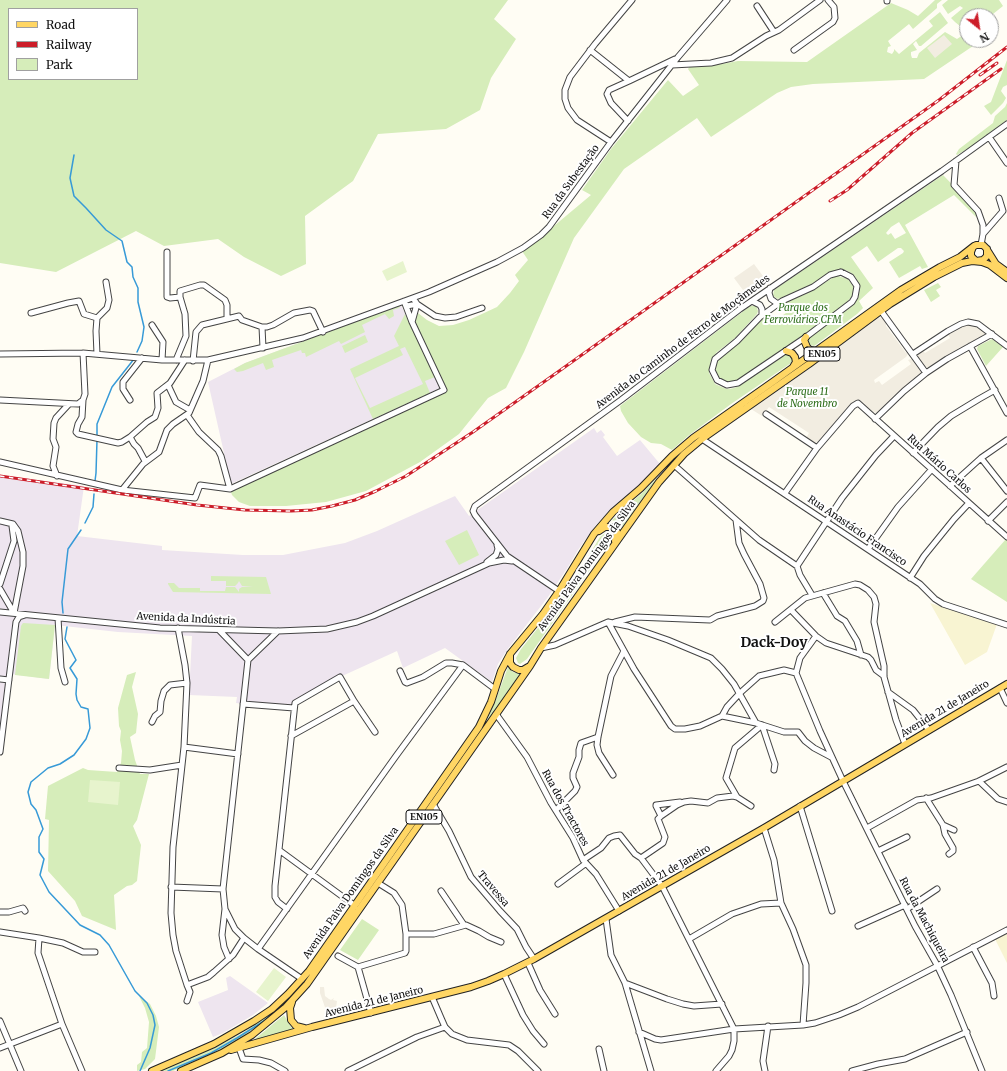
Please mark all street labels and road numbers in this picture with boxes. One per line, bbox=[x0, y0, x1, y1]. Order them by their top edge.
street label: Rua da Subestação bbox=[540, 143, 602, 221]
street label: Avenida do Caminho de Ferro de Moçâmedes bbox=[594, 273, 772, 411]
road number: EN105 bbox=[804, 347, 840, 361]
street label: Rua Mário Carlos bbox=[905, 432, 973, 496]
street label: Rua Anastácio Francisco bbox=[805, 493, 909, 569]
street label: Avenida Paiva Domingos da Silva bbox=[536, 499, 638, 633]
street label: Avenida da Indústria bbox=[136, 610, 236, 628]
street label: Avenida 21 de Janeiro bbox=[899, 678, 991, 740]
street label: Rua dos Tractores bbox=[539, 768, 591, 848]
road number: EN105 bbox=[406, 810, 442, 824]
street label: Avenida Paiva Domingos da Silva bbox=[301, 825, 401, 961]
street label: Avenida 21 de Janeiro bbox=[619, 843, 713, 903]
street label: Travessa bbox=[475, 869, 511, 909]
street label: Rua da Machiqueira bbox=[896, 875, 952, 965]
street label: Avenida 21 de Janeiro bbox=[324, 984, 424, 1020]

